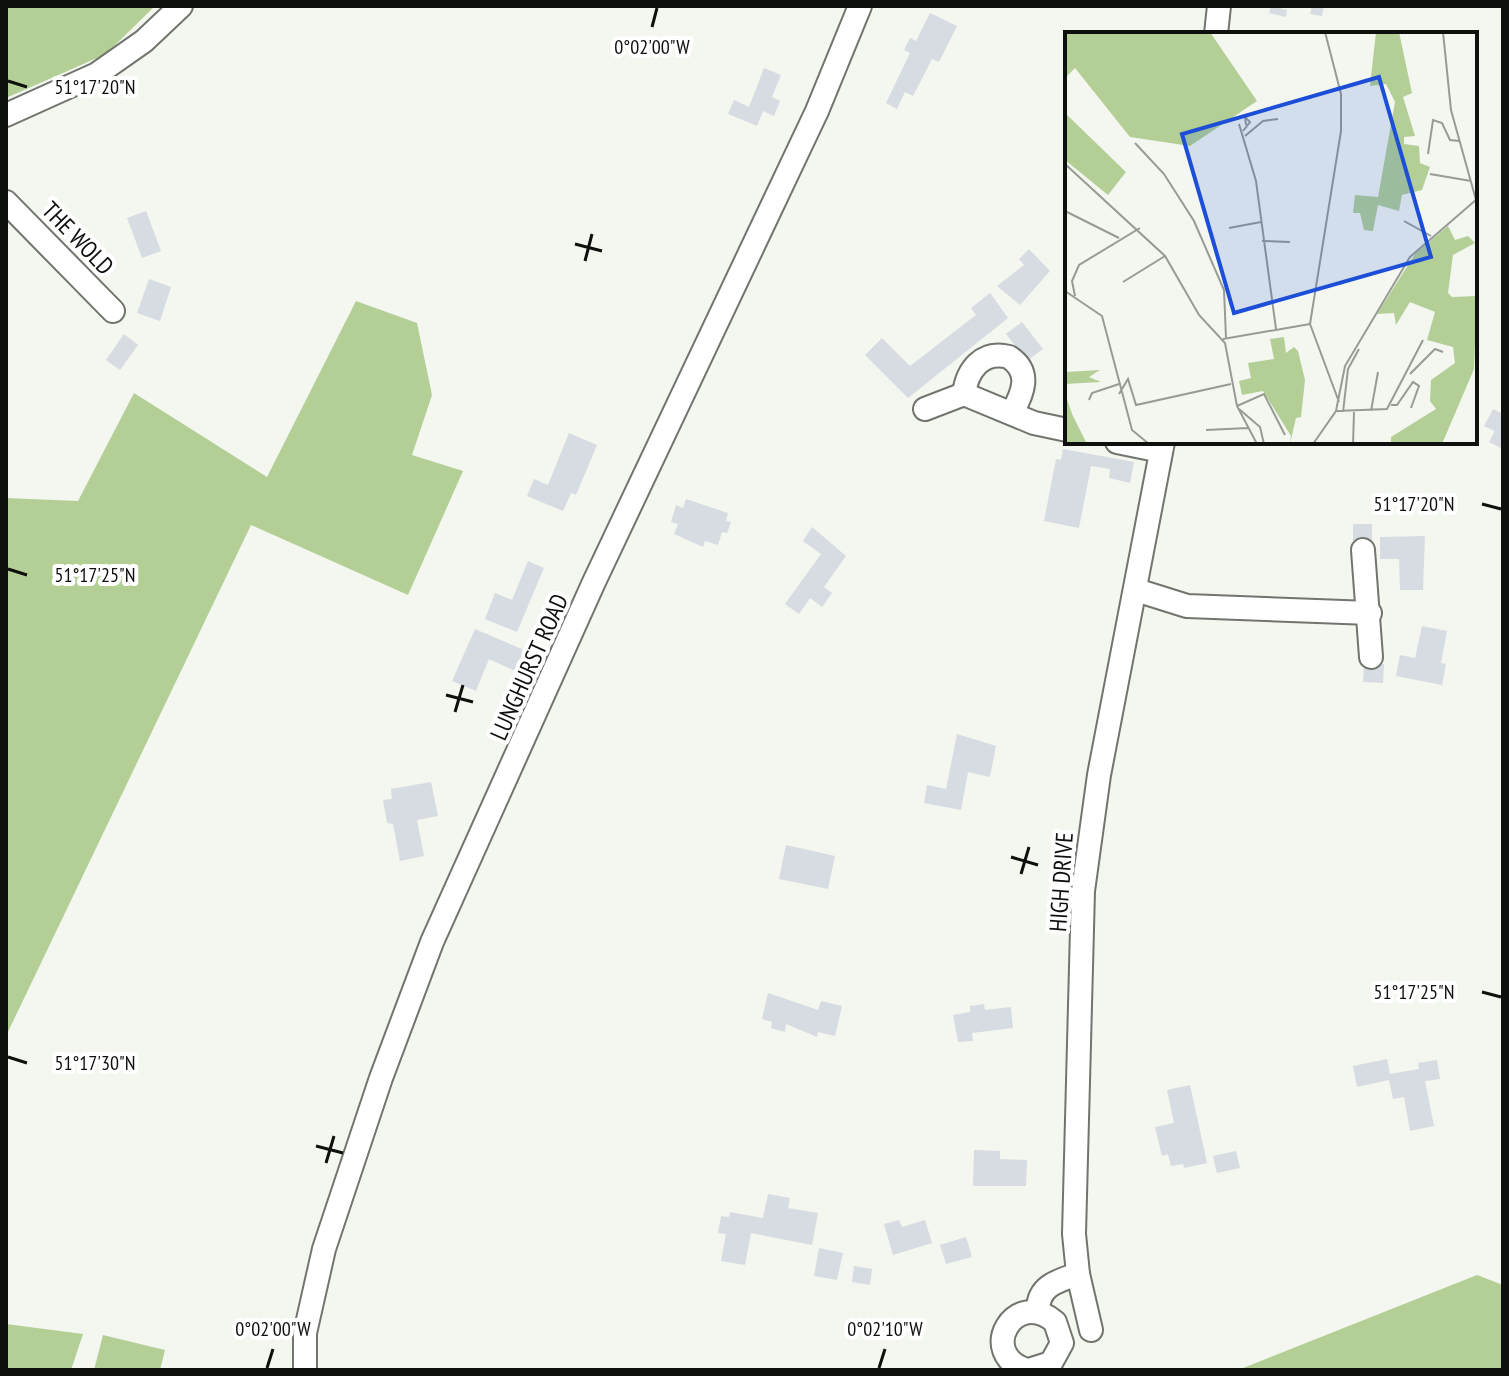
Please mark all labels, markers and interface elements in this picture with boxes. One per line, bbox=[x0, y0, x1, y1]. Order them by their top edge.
inset map bbox=[1065, 32, 1477, 444]
text: 0°02'00"W bbox=[614, 34, 690, 60]
text: 51°17'20"N bbox=[55, 74, 135, 100]
street label: THE WOLD bbox=[36, 195, 120, 281]
text: 51°17'20"N bbox=[1374, 491, 1454, 517]
text: 51°17'25"N bbox=[55, 562, 135, 588]
street label: LUNGHURST ROAD bbox=[483, 589, 575, 745]
street label: HIGH DRIVE bbox=[1042, 831, 1080, 933]
text: 51°17'25"N bbox=[1374, 979, 1454, 1005]
text: 51°17'30"N bbox=[55, 1050, 135, 1076]
text: 0°02'00"W bbox=[235, 1316, 311, 1342]
text: 0°02'10"W bbox=[847, 1316, 923, 1342]

